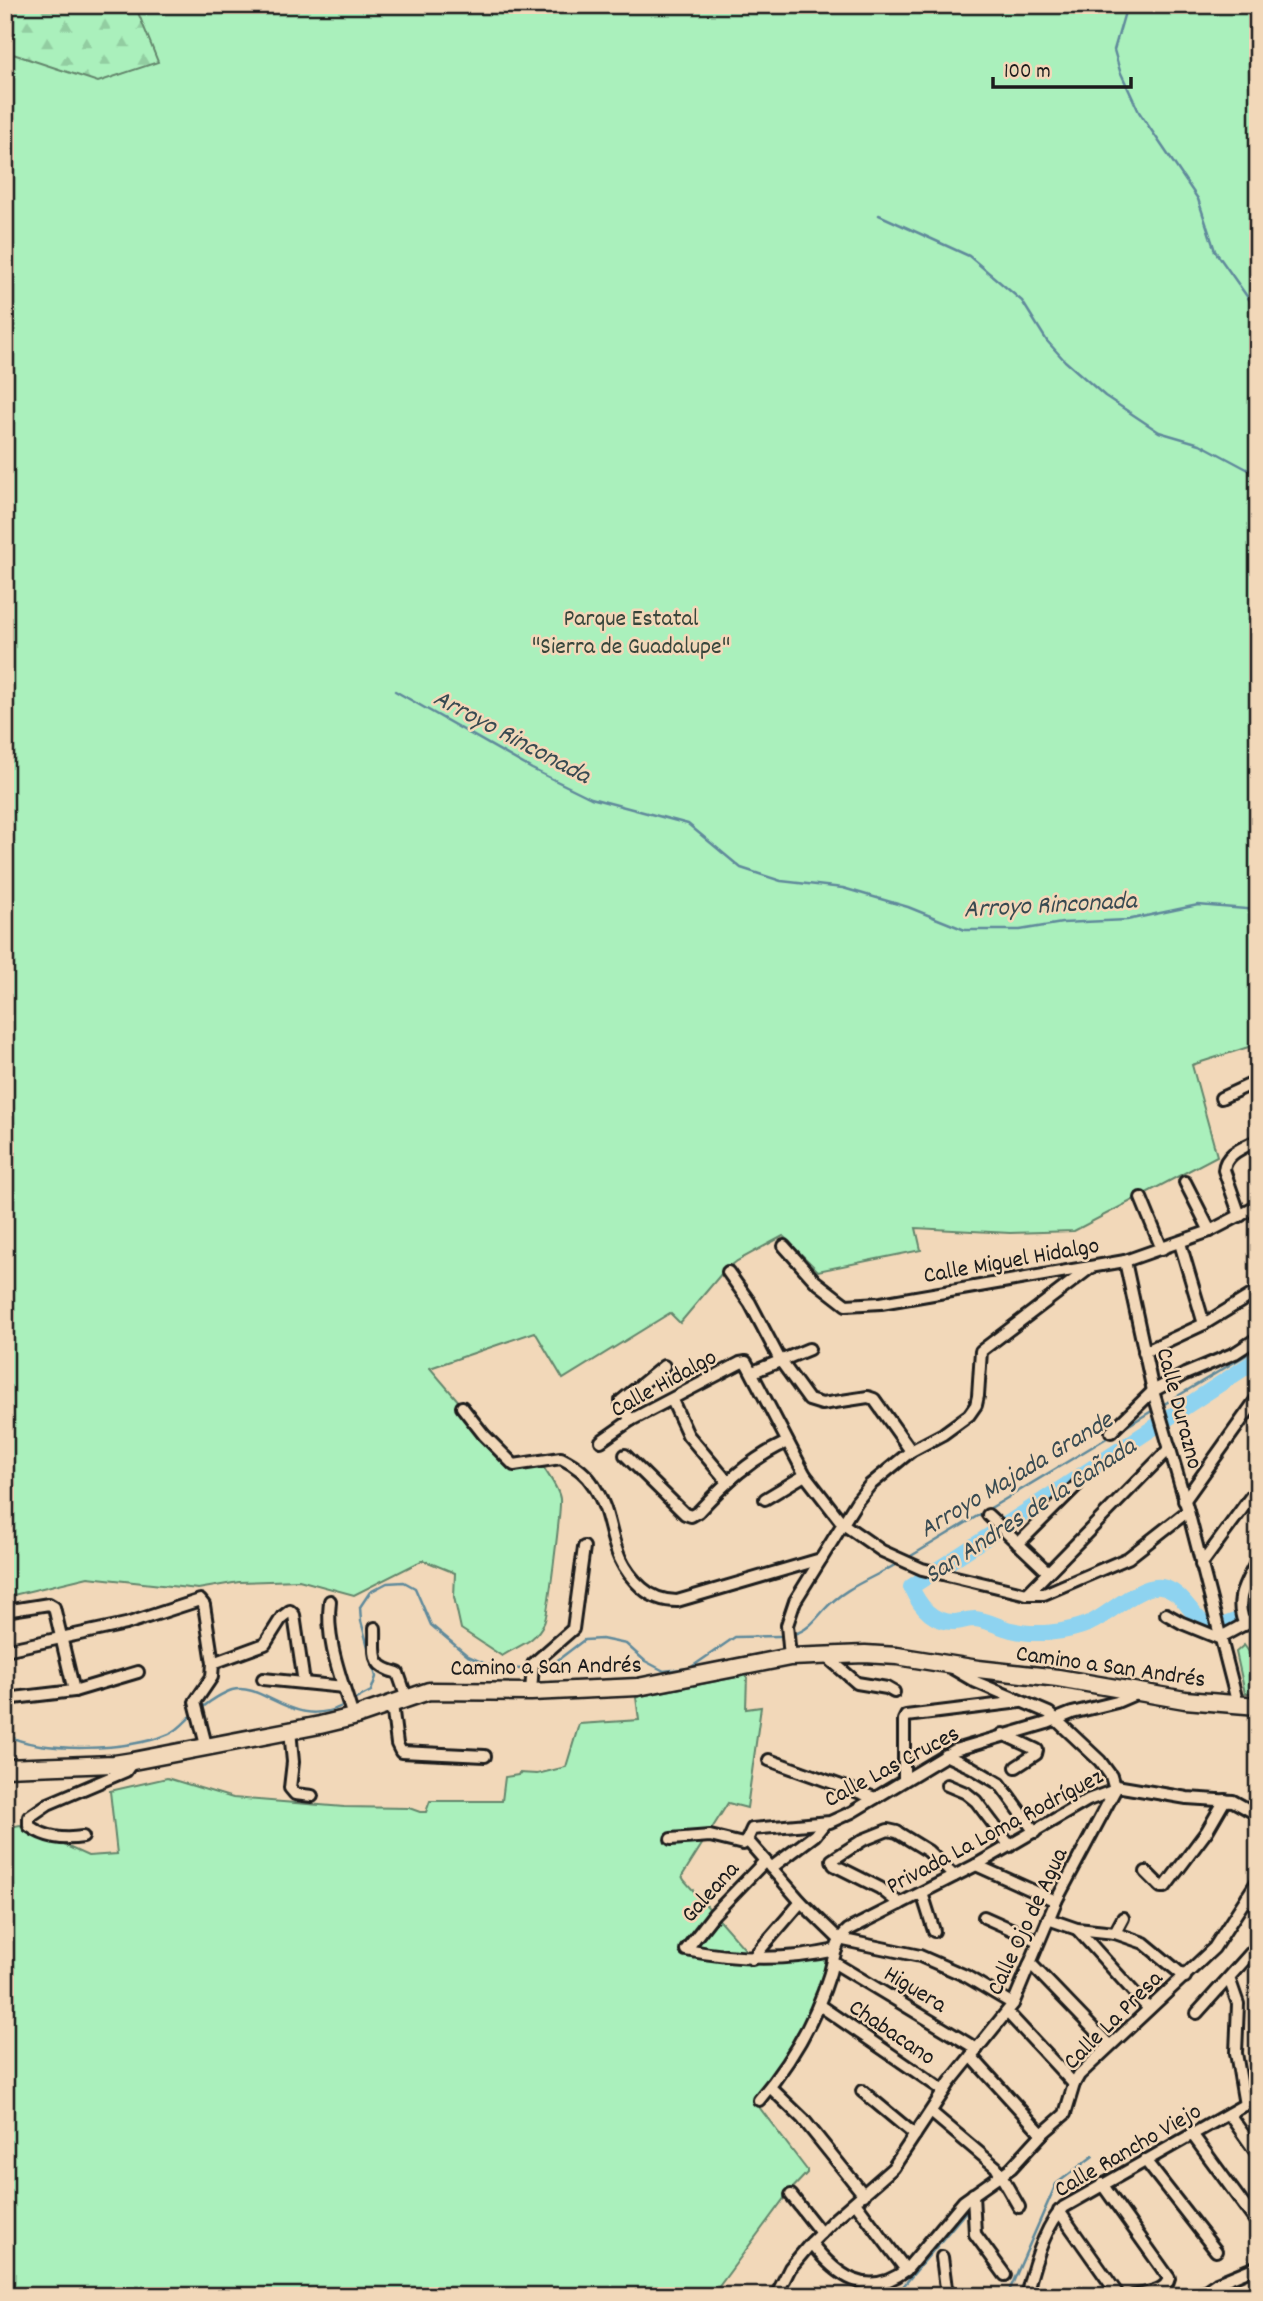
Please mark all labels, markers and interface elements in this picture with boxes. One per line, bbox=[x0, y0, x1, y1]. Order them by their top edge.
scale bar bbox=[993, 46, 1132, 90]
text: 100 m bbox=[1004, 58, 1051, 88]
park label: Parque Estatal "Sierra de Guadalupe" bbox=[532, 603, 730, 665]
water label: Arroyo Rinconada bbox=[426, 681, 598, 796]
water label: Arroyo Rinconada bbox=[963, 883, 1139, 930]
street label: Calle Miguel Hidalgo bbox=[921, 1230, 1102, 1294]
street label: Calle Hidalgo bbox=[605, 1341, 724, 1428]
street label: Calle Durazno bbox=[1146, 1344, 1211, 1473]
water label: Arroyo Majada Grande bbox=[913, 1403, 1122, 1549]
water label: San Andres de la Cañada bbox=[918, 1429, 1145, 1594]
street label: Camino a San Andrés bbox=[1014, 1638, 1208, 1698]
street label: Camino a San Andrés bbox=[450, 1649, 642, 1687]
street label: Calle Las Cruces bbox=[819, 1718, 966, 1818]
street label: Privada La Loma Rodríguez bbox=[881, 1761, 1110, 1904]
street label: Calle Ojo de Agua bbox=[980, 1842, 1078, 2002]
street label: Galeana bbox=[674, 1854, 749, 1932]
street label: Higuera bbox=[876, 1958, 953, 2023]
street label: Calle La Presa bbox=[1057, 1963, 1172, 2079]
street label: Chabacano bbox=[841, 1992, 942, 2075]
street label: Calle Rancho Viejo bbox=[1049, 2096, 1208, 2208]

